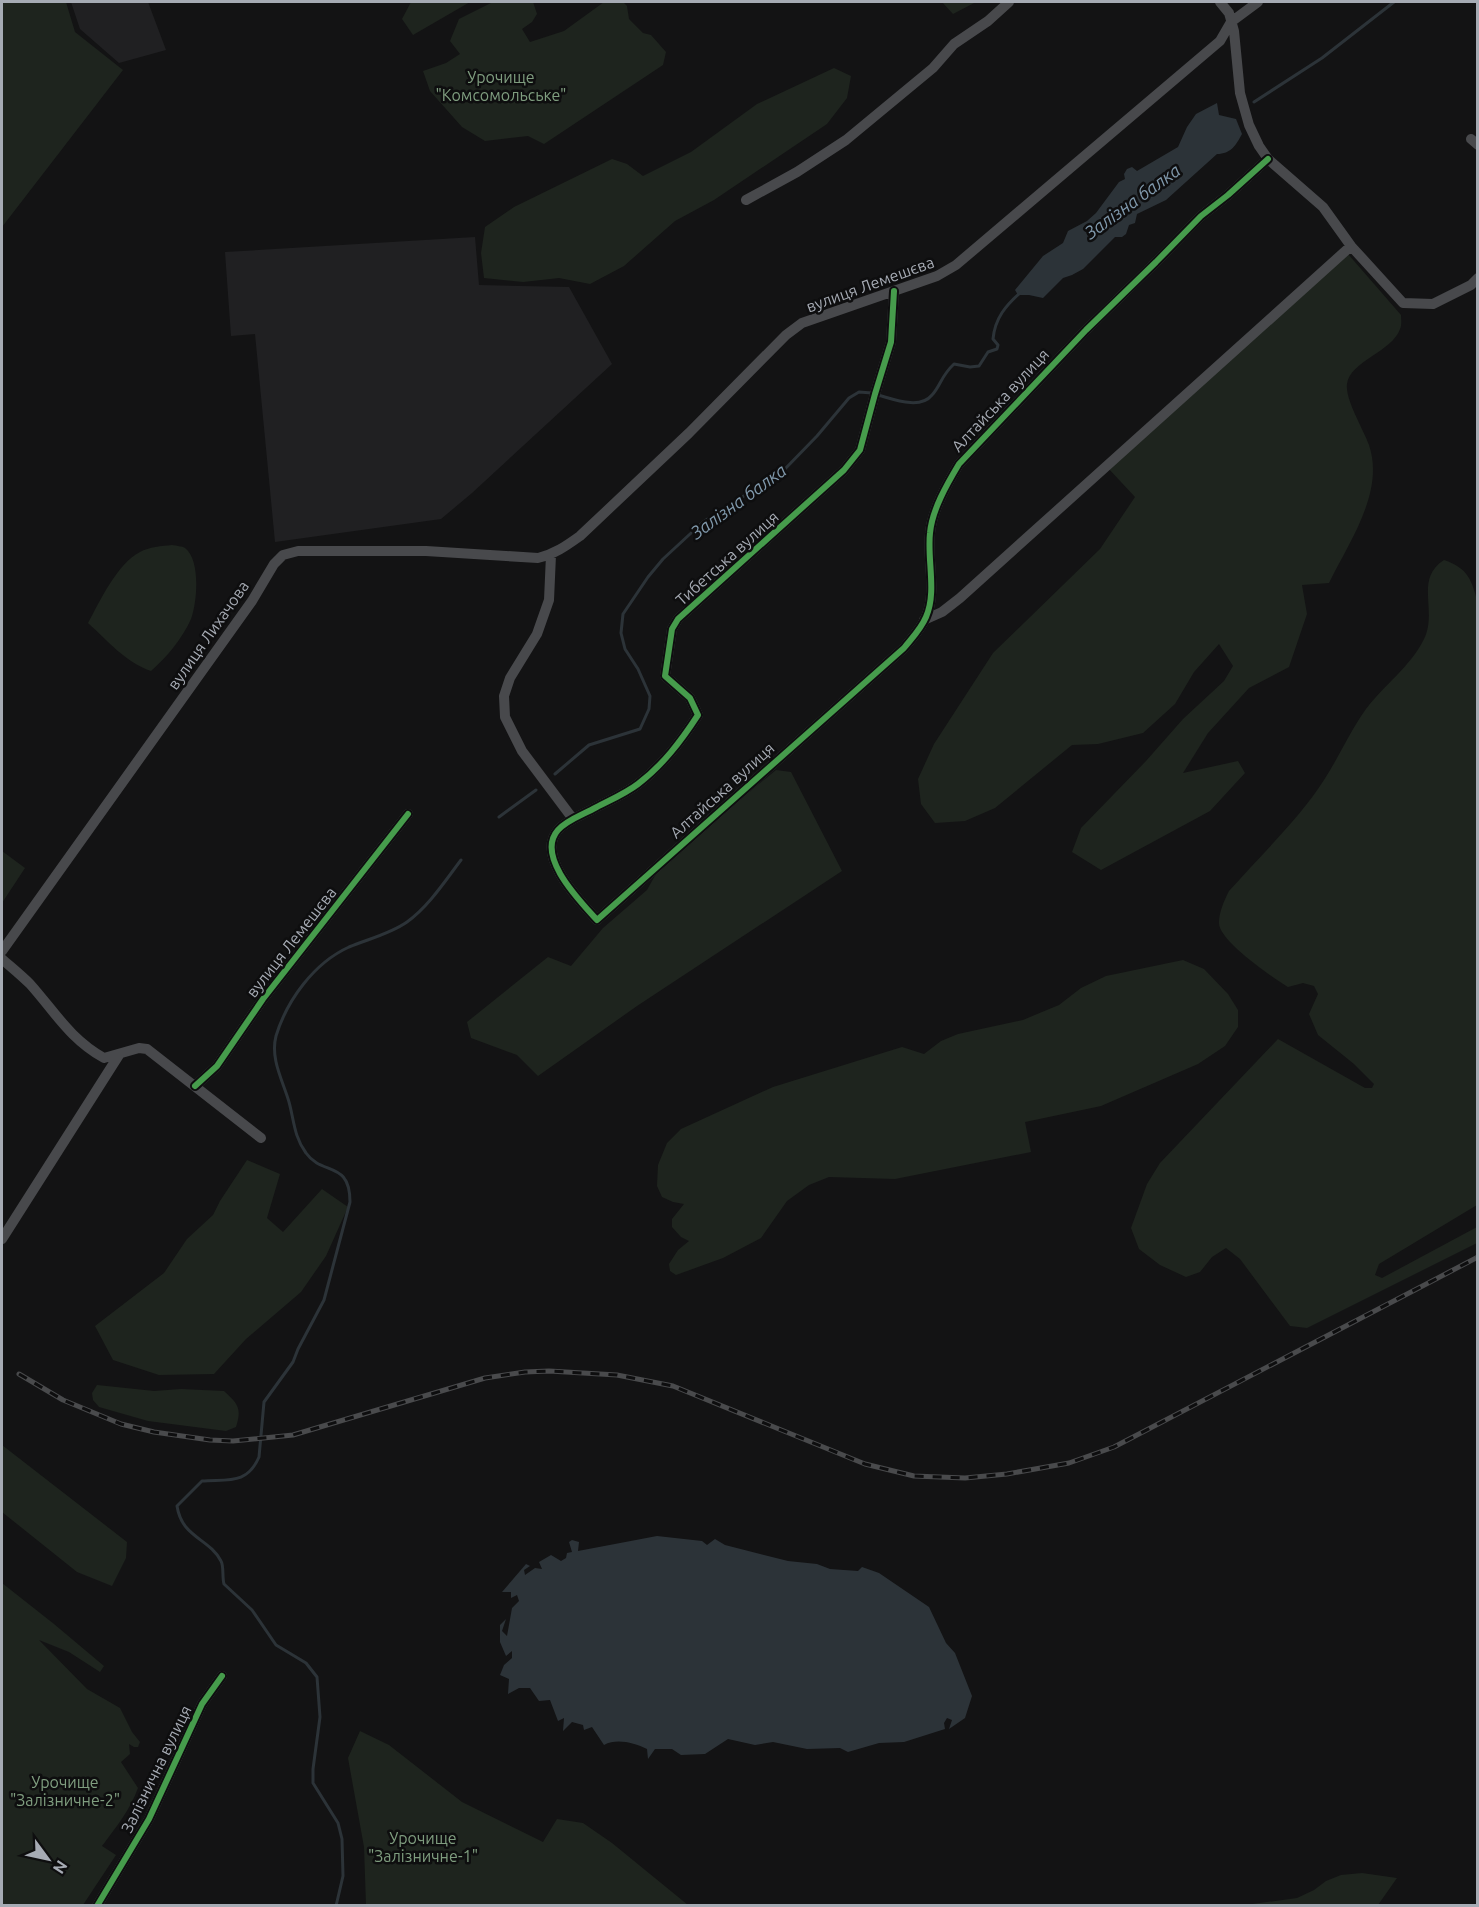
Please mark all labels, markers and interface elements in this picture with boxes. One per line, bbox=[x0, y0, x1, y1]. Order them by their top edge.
park label: Урочище "Комсомольське" bbox=[435, 68, 567, 104]
water label: Залізна балка bbox=[1079, 159, 1184, 243]
street label: вулиця Лемешєва bbox=[804, 252, 936, 316]
street label: Алтайська вулиця bbox=[948, 345, 1052, 455]
water label: Залізна балка bbox=[685, 459, 790, 543]
street label: Тибетська вулиця bbox=[672, 507, 782, 609]
street label: вулиця Лихачова bbox=[164, 577, 252, 693]
street label: Алтайська вулиця bbox=[666, 739, 778, 841]
street label: вулиця Лемешєва bbox=[242, 883, 340, 1001]
street label: Залізнична вулиця bbox=[117, 1702, 195, 1836]
park label: Урочище "Залізничне-2" bbox=[10, 1773, 120, 1809]
north arrow bbox=[18, 1829, 78, 1889]
park label: Урочище "Залізничне-1" bbox=[368, 1829, 478, 1865]
text: N bbox=[50, 1857, 71, 1877]

